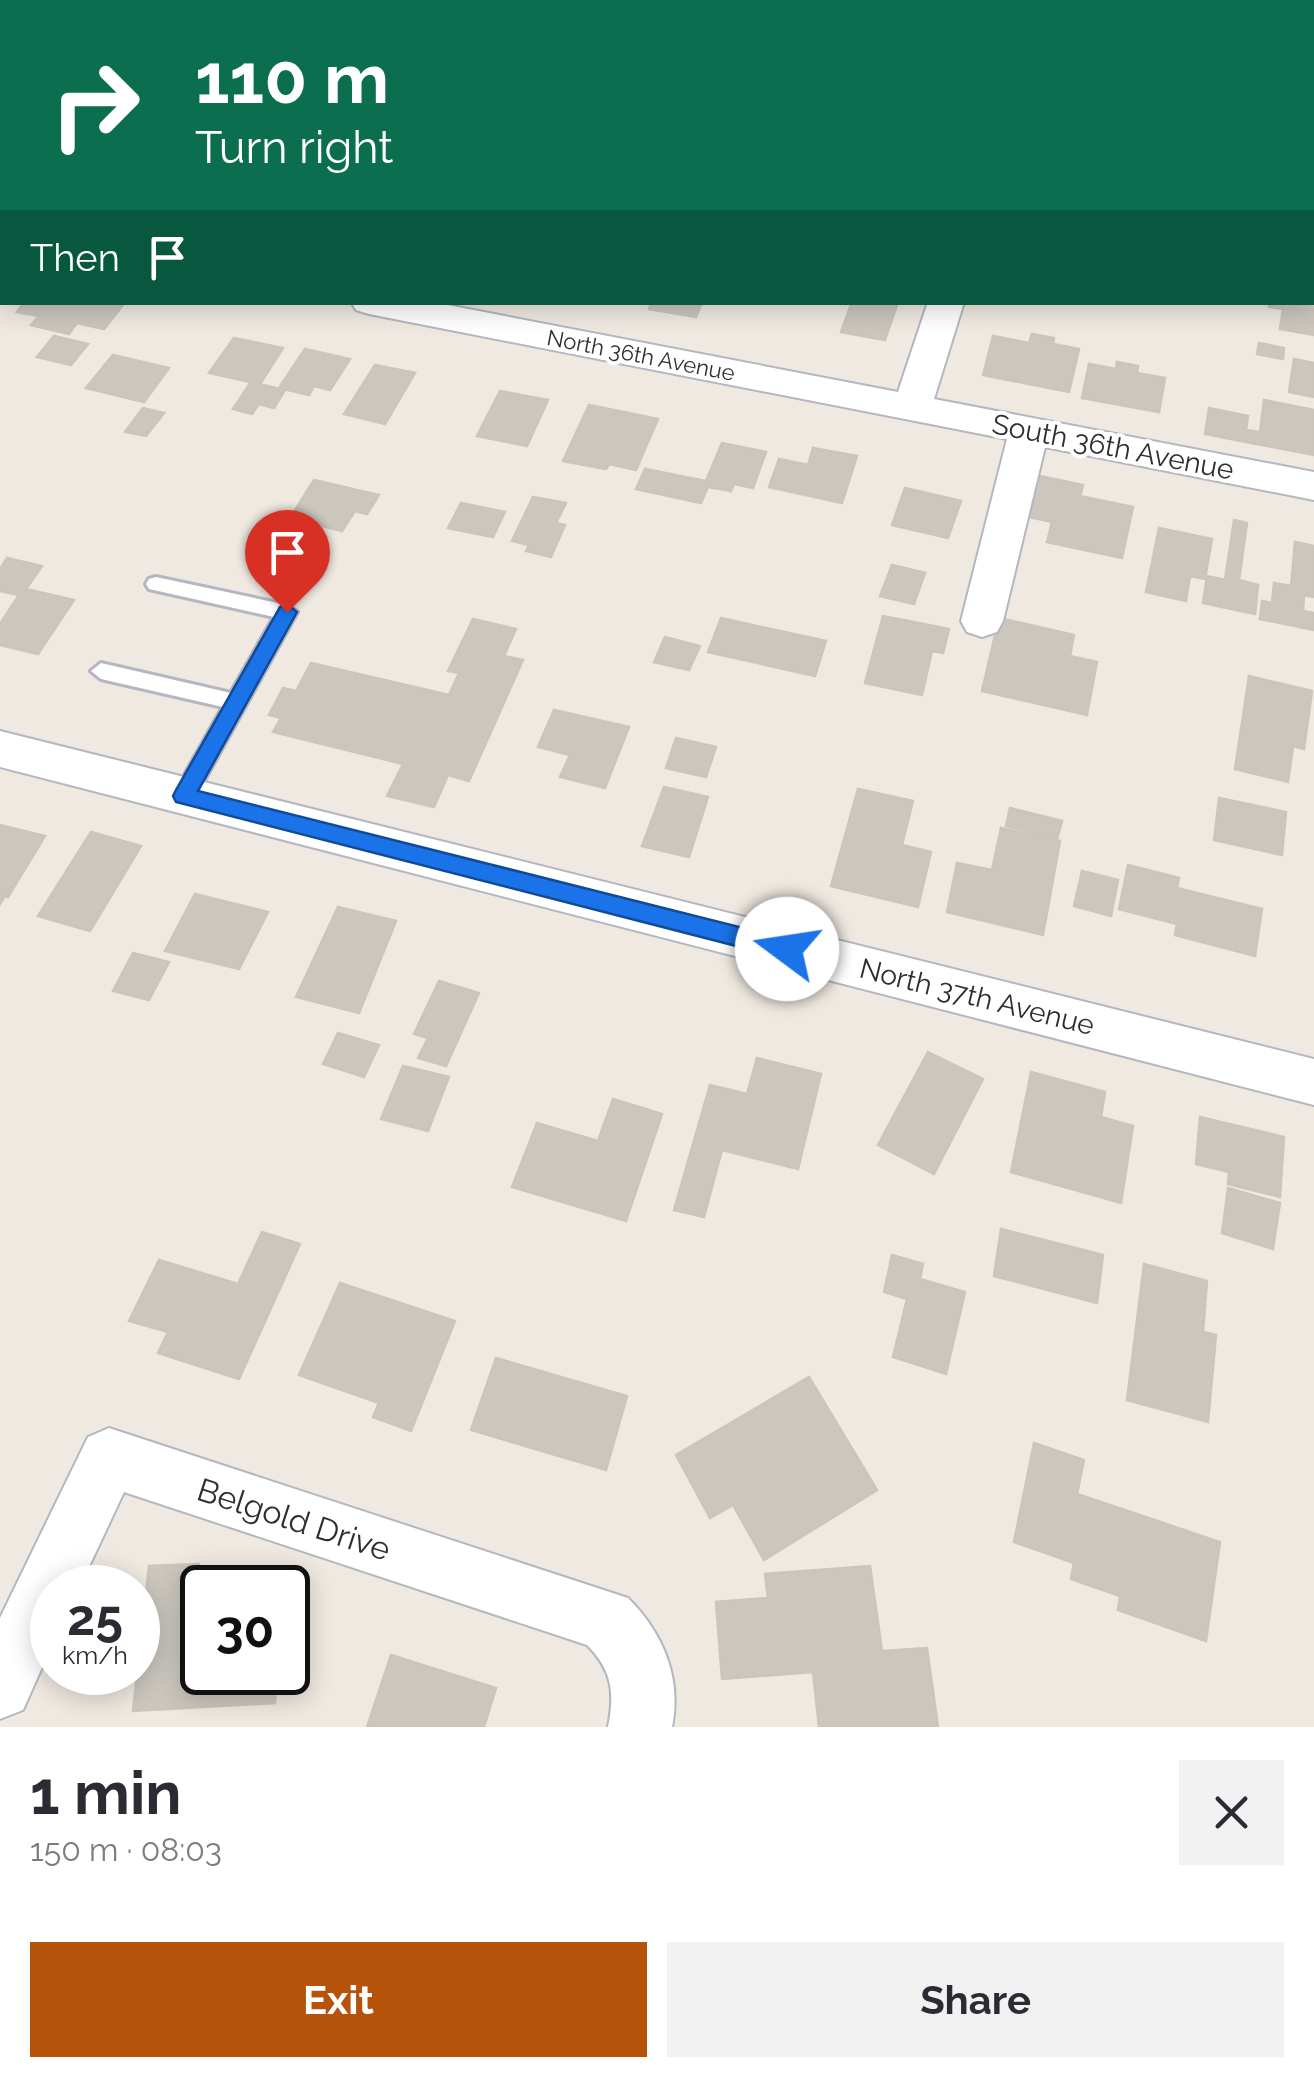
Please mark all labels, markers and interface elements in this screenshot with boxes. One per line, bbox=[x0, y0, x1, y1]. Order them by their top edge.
text: 110 m bbox=[195, 37, 389, 119]
icon: right bbox=[30, 40, 160, 170]
text: Turn right bbox=[195, 121, 393, 174]
icon: arrive bbox=[140, 230, 195, 285]
text: Then bbox=[30, 235, 120, 280]
street label: North 36th Avenue bbox=[545, 324, 737, 386]
street label: South 36th Avenue bbox=[990, 407, 1236, 487]
pin bbox=[245, 510, 330, 613]
icon: arrive bbox=[260, 525, 315, 580]
position arrow bbox=[735, 897, 839, 1001]
street label: North 37th Avenue bbox=[856, 952, 1098, 1042]
street label: Belgold Drive bbox=[193, 1470, 395, 1568]
speed limit sign: 30 bbox=[180, 1565, 310, 1695]
text: 25 bbox=[67, 1588, 123, 1647]
text: km/h bbox=[62, 1640, 128, 1670]
text: 1 min bbox=[30, 1758, 181, 1828]
button: close bbox=[1179, 1760, 1284, 1865]
text: 150 m · 08:03 bbox=[30, 1831, 222, 1868]
button: Exit bbox=[30, 1942, 647, 2057]
button: Share bbox=[667, 1942, 1284, 2057]

